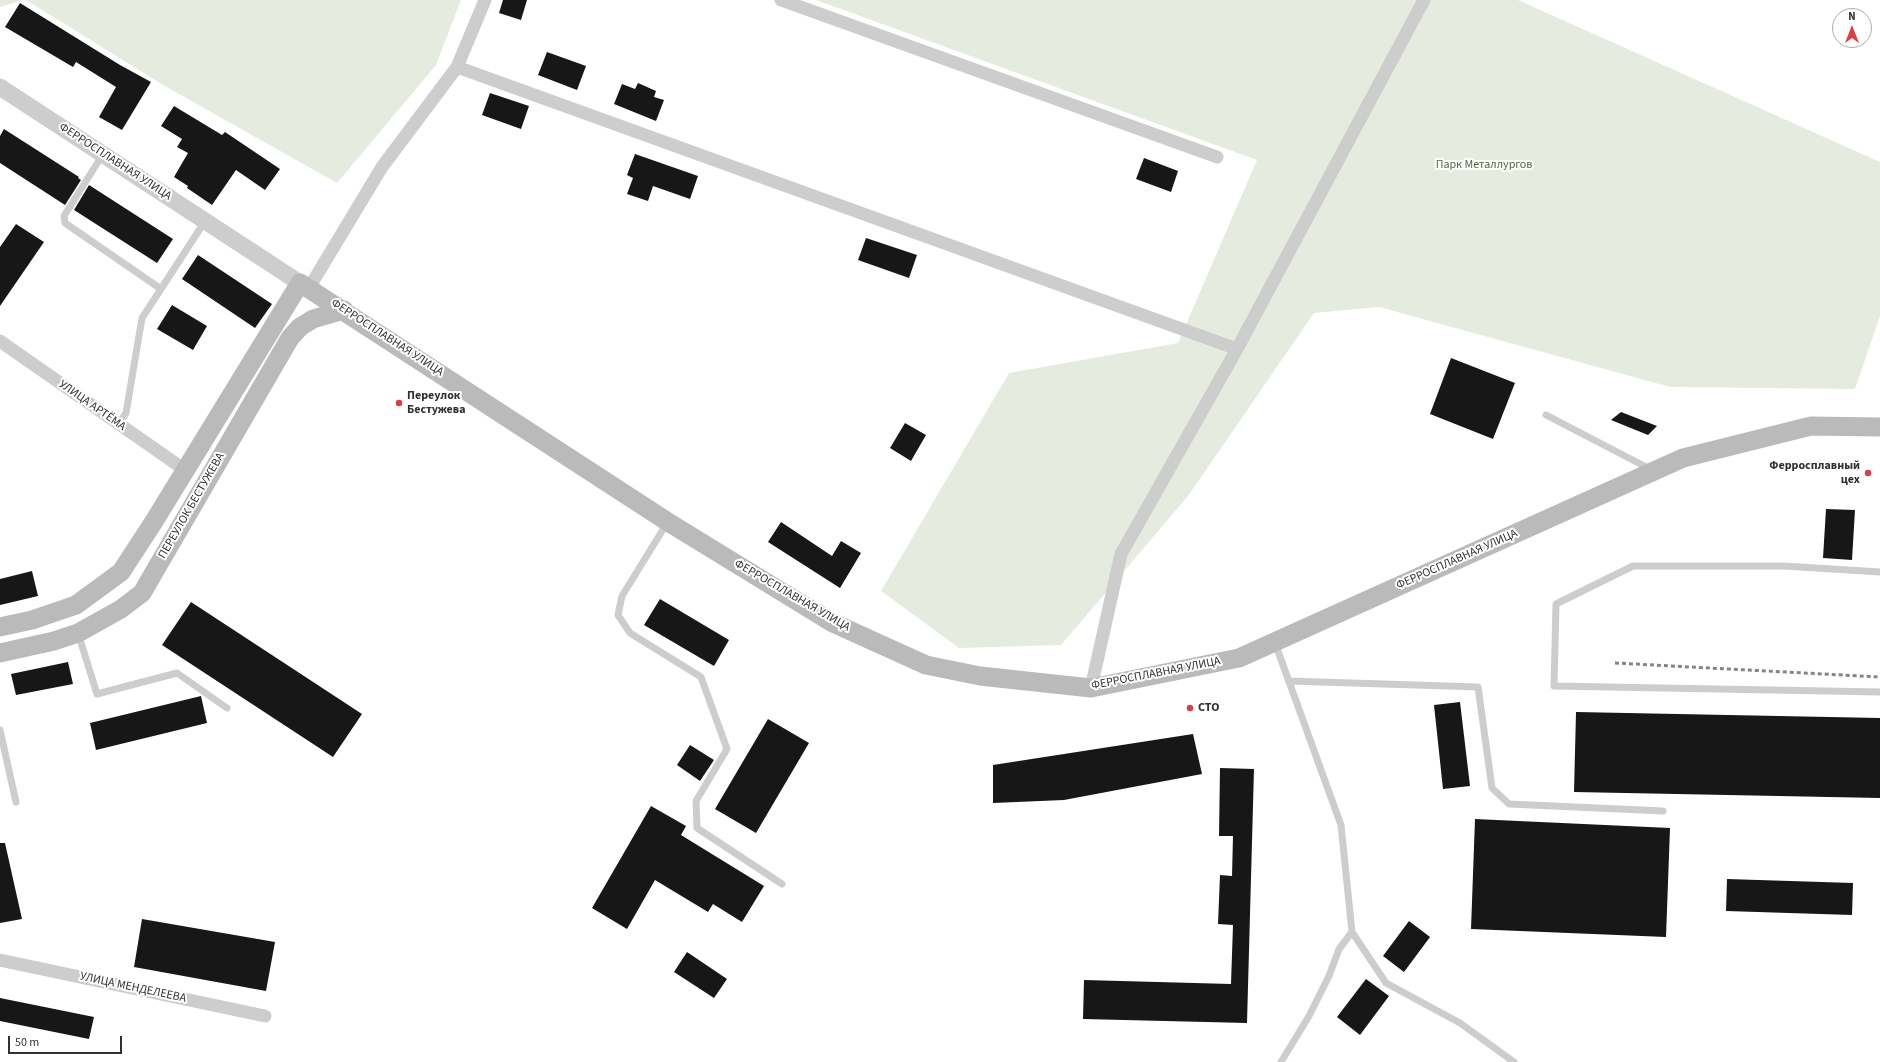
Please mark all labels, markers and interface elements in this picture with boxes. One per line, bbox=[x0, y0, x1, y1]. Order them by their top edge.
north arrow bbox=[1832, 8, 1872, 48]
text: N bbox=[1848, 9, 1856, 24]
street label: ФЕРРОСПЛАВНАЯ УЛИЦА bbox=[56, 120, 174, 204]
park label: Парк Металлургов bbox=[1436, 158, 1532, 172]
street label: ФЕРРОСПЛАВНАЯ УЛИЦА bbox=[328, 296, 446, 380]
street label: УЛИЦА АРТЁМА bbox=[56, 378, 128, 434]
place label: Переулок Бестужева bbox=[407, 389, 465, 417]
marker: Переулок Бестужева bbox=[394, 398, 404, 408]
street label: ПЕРЕУЛОК БЕСТУЖЕВА bbox=[156, 451, 228, 561]
place label: Ферросплавный цех bbox=[1769, 459, 1860, 487]
marker: Ферросплавный цех bbox=[1863, 468, 1873, 478]
street label: ФЕРРОСПЛАВНАЯ УЛИЦА bbox=[1394, 527, 1520, 593]
street label: ФЕРРОСПЛАВНАЯ УЛИЦА bbox=[732, 557, 852, 635]
street label: ФЕРРОСПЛАВНАЯ УЛИЦА bbox=[1090, 654, 1222, 694]
place label: СТО bbox=[1198, 701, 1219, 715]
marker: СТО bbox=[1185, 703, 1195, 713]
street label: УЛИЦА МЕНДЕЛЕЕВА bbox=[79, 970, 187, 1006]
scale bar bbox=[10, 1028, 124, 1054]
text: 50 m bbox=[15, 1034, 39, 1051]

